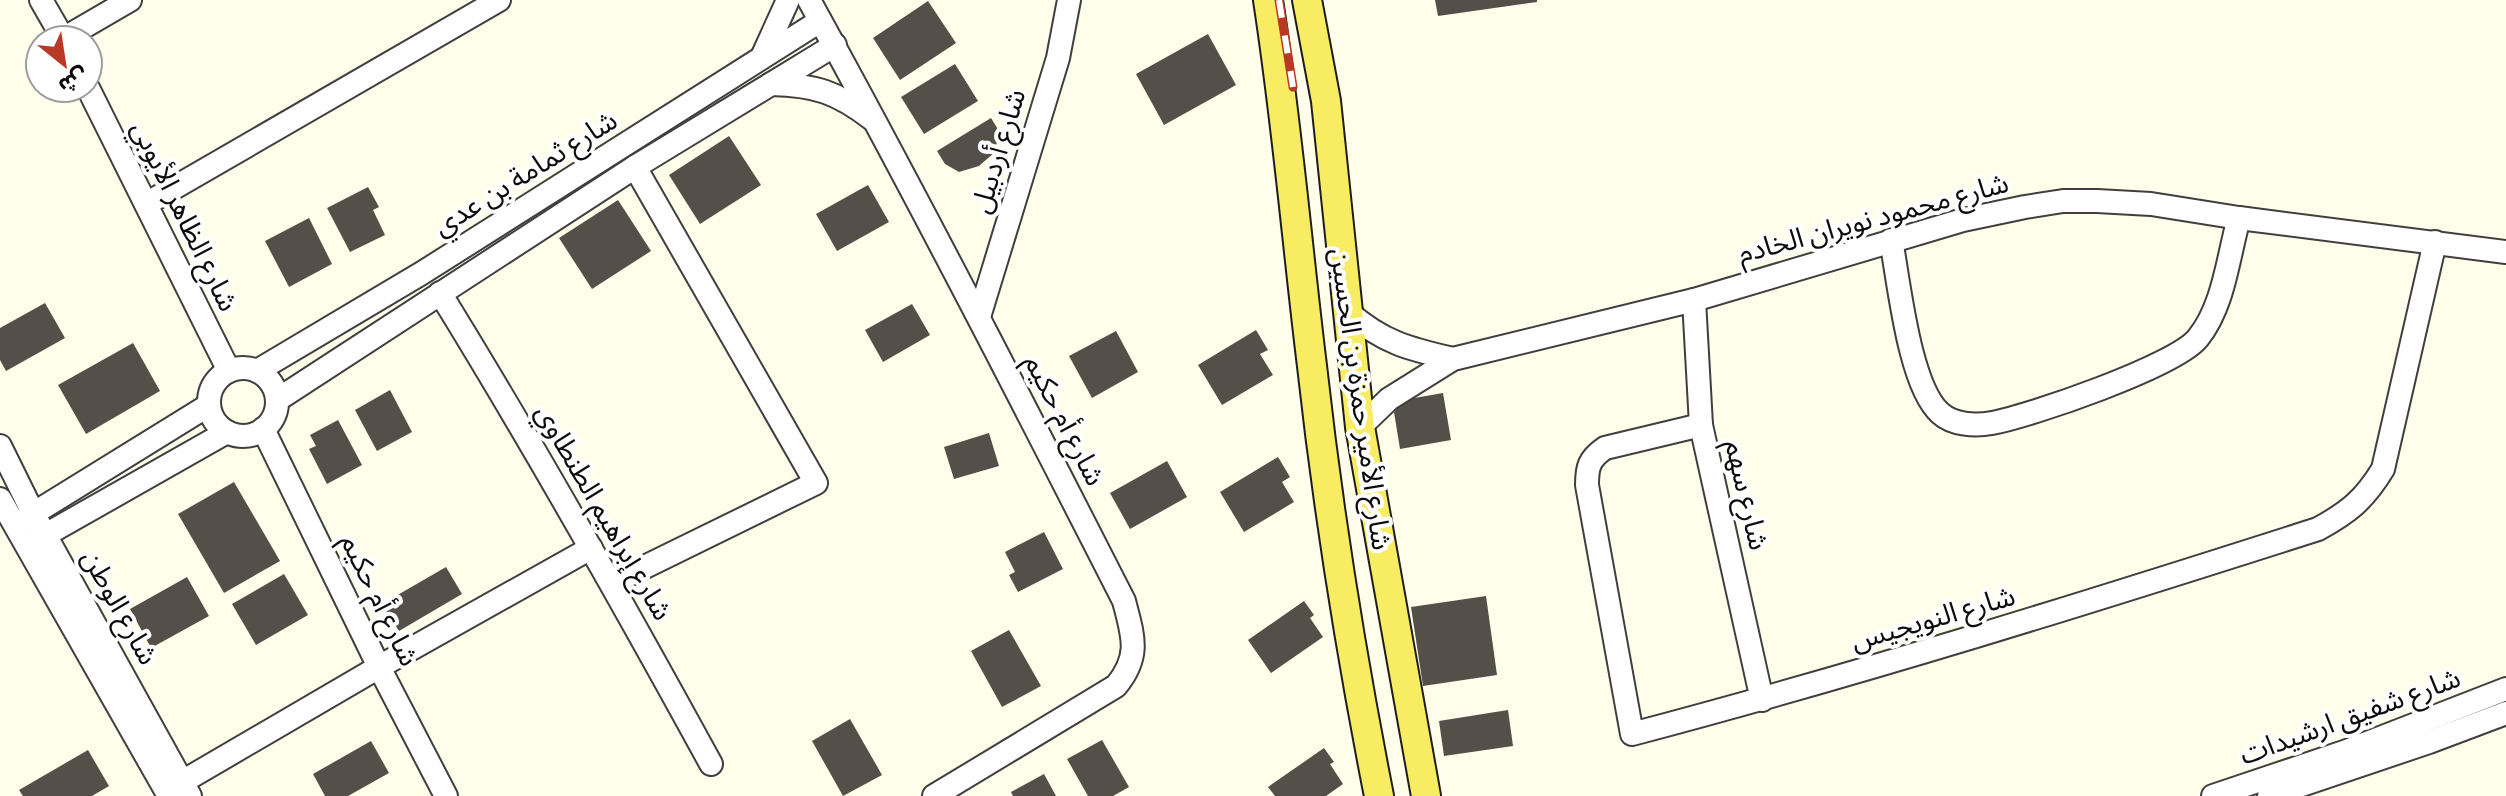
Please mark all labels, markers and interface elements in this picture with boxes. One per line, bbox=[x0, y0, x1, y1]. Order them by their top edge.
north arrow bbox=[24, 24, 104, 104]
text: ش bbox=[54, 62, 94, 100]
street label: شارع أردبيل bbox=[962, 85, 1036, 218]
street label: شارع ثمامة بن عدي bbox=[427, 103, 625, 247]
street label: شارع الظاهر الأيوبي bbox=[121, 115, 245, 318]
street label: شارع محمود نويران الخادم bbox=[1734, 166, 2013, 274]
street label: شارع الأمير حمزة بن الحسين bbox=[1320, 246, 1399, 553]
street label: شارع أم حكيم bbox=[1013, 348, 1113, 493]
street label: شارع إبراهيم الطنطاوي bbox=[524, 398, 679, 629]
street label: شارع سهم bbox=[1713, 437, 1776, 554]
street label: شارع أم حكيم bbox=[329, 528, 428, 674]
street label: شارع الوطن bbox=[71, 544, 165, 672]
street label: شارع النويجيس bbox=[1847, 579, 2020, 661]
street label: شارع شفيق ارشيدات bbox=[2235, 661, 2466, 775]

